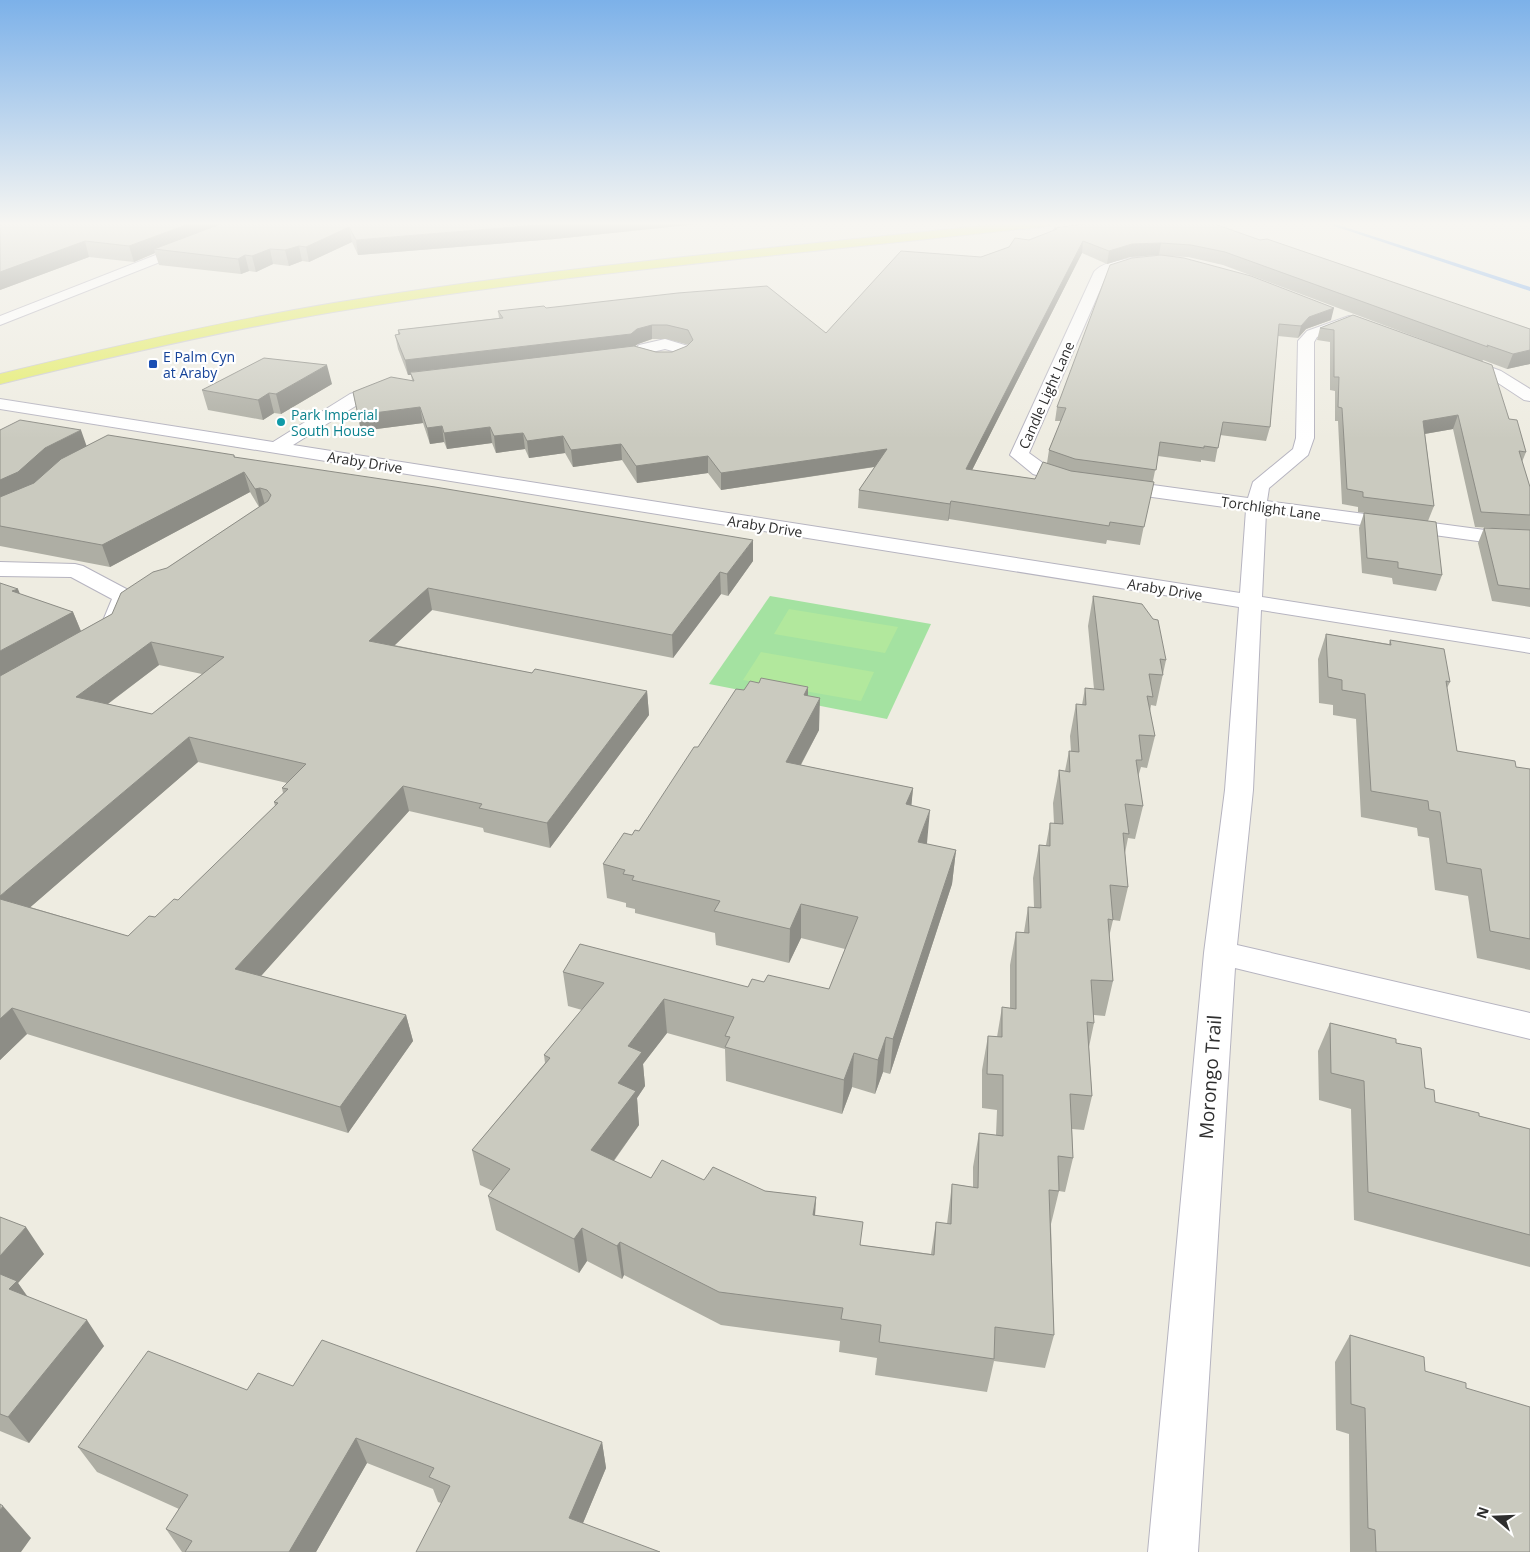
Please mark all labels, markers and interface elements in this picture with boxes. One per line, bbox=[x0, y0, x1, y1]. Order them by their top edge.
street label: Candle Light Lane bbox=[1014, 338, 1078, 452]
place label: E Palm Cyn at Araby bbox=[163, 347, 235, 382]
marker: E Palm Cyn at Araby bbox=[147, 358, 159, 370]
place label: Park Imperial South House bbox=[291, 405, 378, 440]
marker: Park Imperial South House bbox=[275, 416, 287, 428]
street label: Araby Drive bbox=[326, 447, 404, 477]
street label: Torchlight Lane bbox=[1220, 492, 1322, 524]
street label: Araby Drive bbox=[726, 511, 804, 541]
street label: Araby Drive bbox=[1126, 574, 1204, 604]
street label: Morongo Trail bbox=[1193, 1014, 1227, 1140]
north arrow bbox=[1470, 1492, 1520, 1542]
text: N bbox=[1471, 1504, 1493, 1521]

